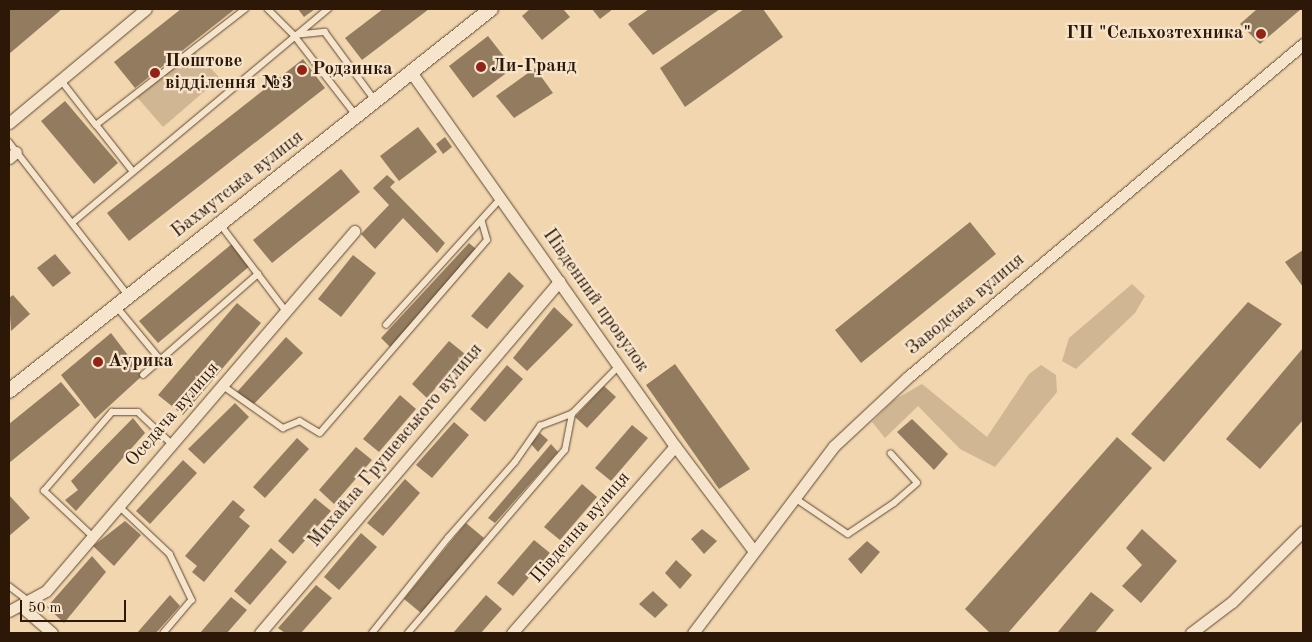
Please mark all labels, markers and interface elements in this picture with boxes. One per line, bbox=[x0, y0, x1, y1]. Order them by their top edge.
place label: ГП "Сельхозтехника" bbox=[1066, 23, 1251, 45]
marker: ГП "Сельхозтехника" bbox=[1255, 28, 1267, 40]
place label: Поштове відділення №3 bbox=[165, 51, 293, 95]
place label: Ли-Гранд bbox=[491, 56, 577, 78]
place label: Родзинка bbox=[312, 59, 393, 81]
marker: Ли-Гранд bbox=[475, 61, 487, 73]
marker: Родзинка bbox=[296, 64, 308, 76]
marker: Поштове відділення №3 bbox=[149, 67, 161, 79]
street label: Бахмутська вулиця bbox=[167, 126, 309, 244]
street label: Південний провулок bbox=[537, 225, 653, 377]
street label: Заводська вулиця bbox=[902, 249, 1030, 361]
street label: Михайла Грушевського вулиця bbox=[304, 339, 488, 553]
place label: Аурика bbox=[108, 351, 173, 373]
marker: Аурика bbox=[92, 356, 104, 368]
street label: Оседача вулиця bbox=[121, 358, 225, 472]
street label: Південна вулиця bbox=[526, 467, 636, 589]
scale bar bbox=[22, 590, 129, 622]
text: 50 m bbox=[28, 601, 62, 616]

